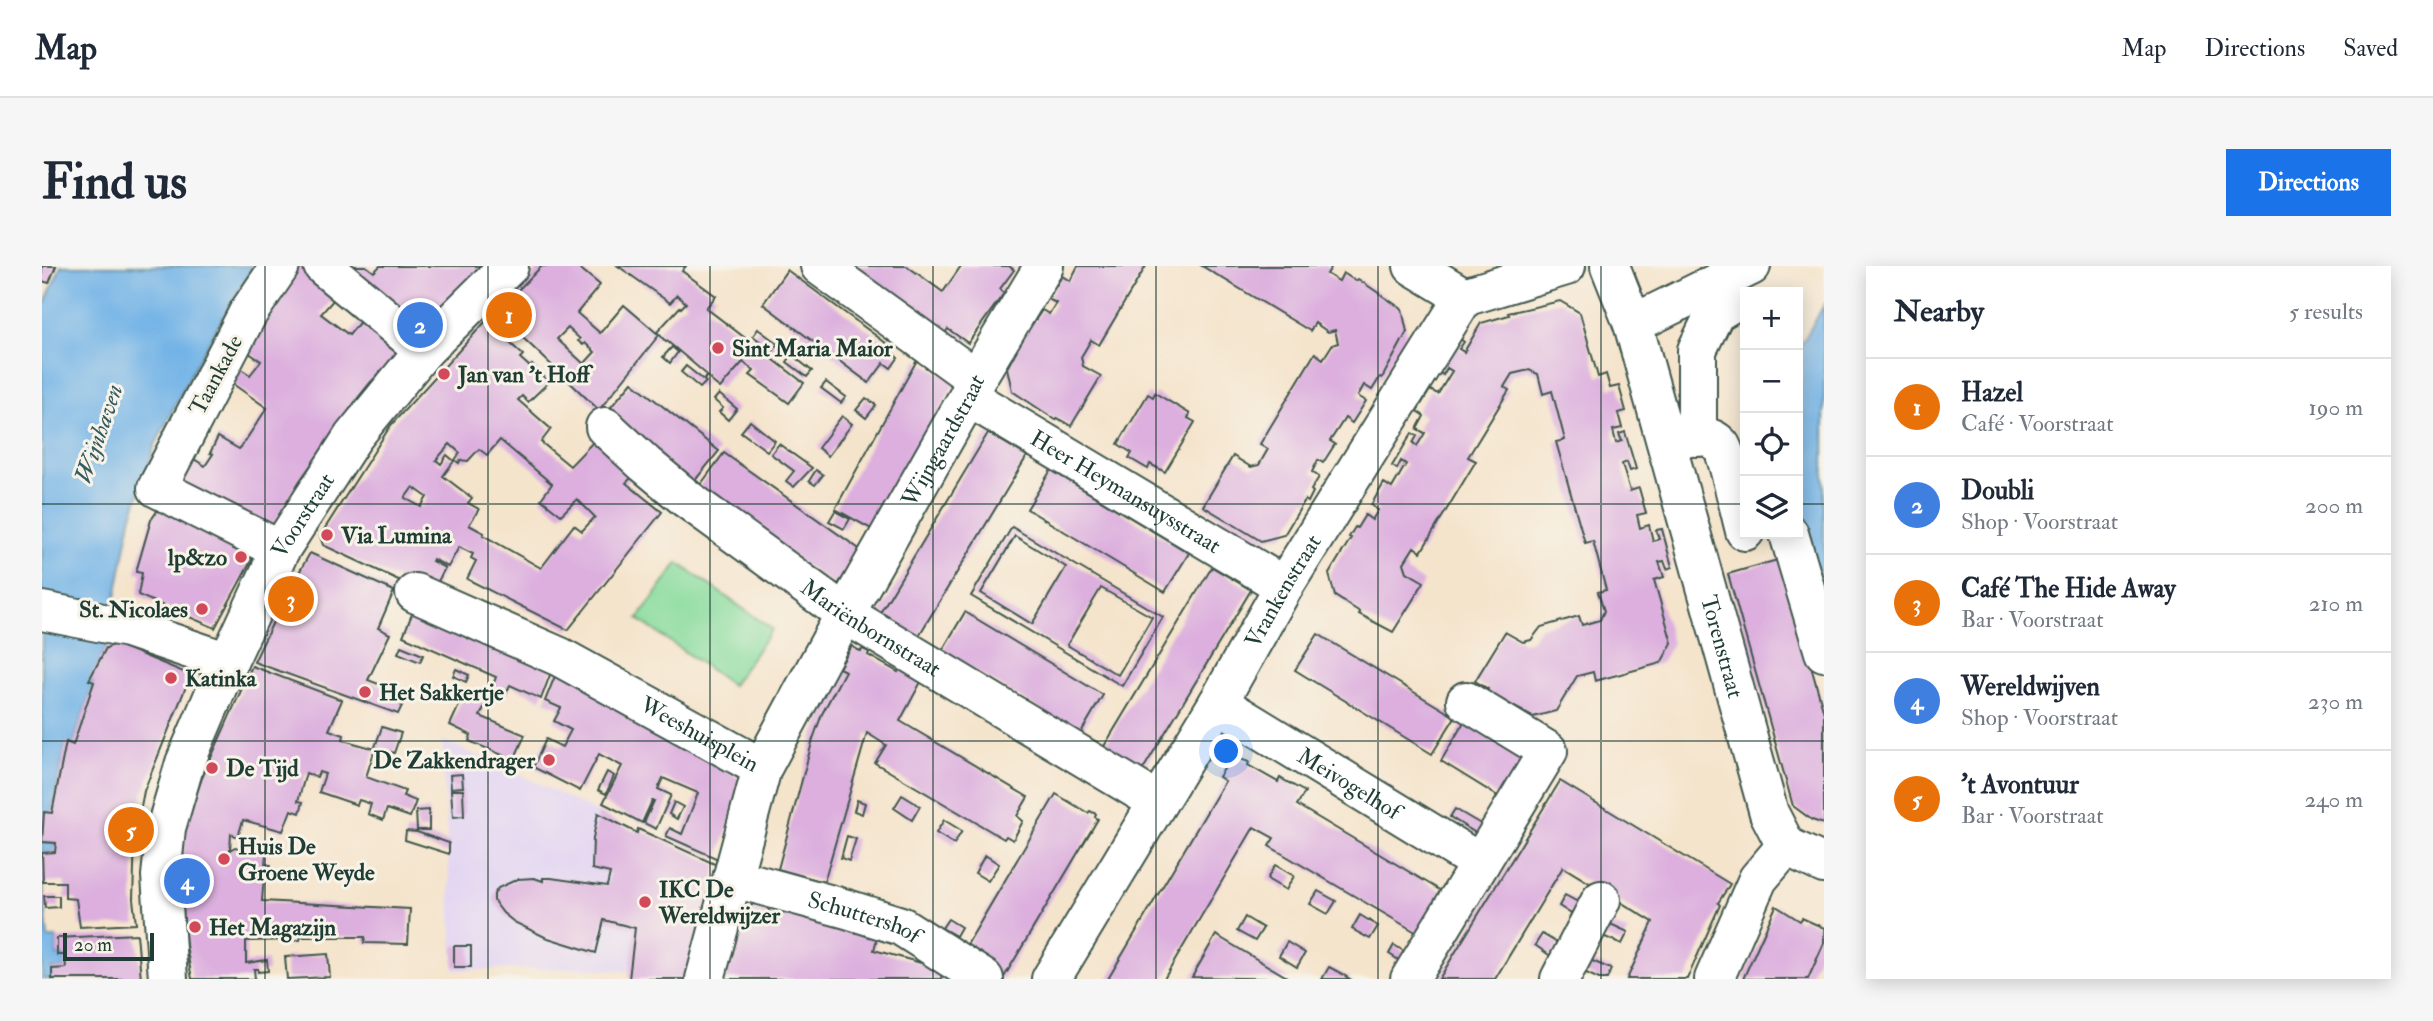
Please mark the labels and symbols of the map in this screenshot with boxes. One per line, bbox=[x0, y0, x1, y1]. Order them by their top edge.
pin: 1 bbox=[486, 289, 532, 341]
pin: 2 bbox=[397, 299, 443, 351]
street label: Taankade bbox=[183, 330, 249, 420]
place label: Sint Maria Maior bbox=[732, 334, 893, 363]
marker: Sint Maria Maior bbox=[710, 340, 726, 356]
place label: Jan van 't Hoff bbox=[457, 360, 593, 390]
marker: Jan van 't Hoff bbox=[436, 366, 452, 382]
street label: Wijngaardstraat bbox=[894, 368, 990, 512]
water label: Wijnhaven bbox=[68, 380, 130, 488]
street label: Heer Heymansuysstraat bbox=[1025, 423, 1226, 560]
street label: Voorstraat bbox=[264, 467, 341, 563]
place label: Via Lumina bbox=[340, 521, 453, 550]
marker: Via Lumina bbox=[319, 527, 335, 543]
street label: Vrankenstraat bbox=[1238, 529, 1327, 653]
place label: lp&zo bbox=[167, 543, 227, 573]
marker: lp&zo bbox=[233, 549, 249, 565]
street label: Mariënbornstraat bbox=[795, 572, 947, 683]
pin: 3 bbox=[268, 573, 314, 625]
street label: Torenstraat bbox=[1695, 592, 1751, 701]
place label: St. Nicolaes bbox=[79, 595, 188, 624]
marker: St. Nicolaes bbox=[194, 601, 210, 617]
place label: Katinka bbox=[185, 664, 258, 693]
marker: Katinka bbox=[163, 670, 179, 686]
place label: Het Sakkertje bbox=[379, 678, 504, 707]
marker: Het Sakkertje bbox=[357, 684, 373, 700]
street label: Weeshuisplein bbox=[634, 689, 764, 778]
your location bbox=[1209, 734, 1243, 768]
street label: Meivogelhof bbox=[1292, 741, 1409, 828]
place label: De Zakkendrager bbox=[373, 746, 535, 776]
marker: De Zakkendrager bbox=[541, 752, 557, 768]
place label: De Tijd bbox=[226, 754, 299, 783]
marker: De Tijd bbox=[204, 760, 220, 776]
pin: 5 bbox=[108, 804, 154, 856]
place label: Huis De Groene Weyde bbox=[238, 832, 375, 888]
marker: Huis De Groene Weyde bbox=[216, 851, 232, 867]
pin: 4 bbox=[164, 855, 210, 907]
place label: IKC De Wereldwijzer bbox=[658, 875, 780, 930]
street label: Schuttershof bbox=[805, 884, 929, 951]
marker: IKC De Wereldwijzer bbox=[637, 894, 653, 910]
place label: Het Magazijn bbox=[209, 913, 336, 943]
marker: Het Magazijn bbox=[187, 919, 203, 935]
scale bar bbox=[63, 930, 154, 962]

